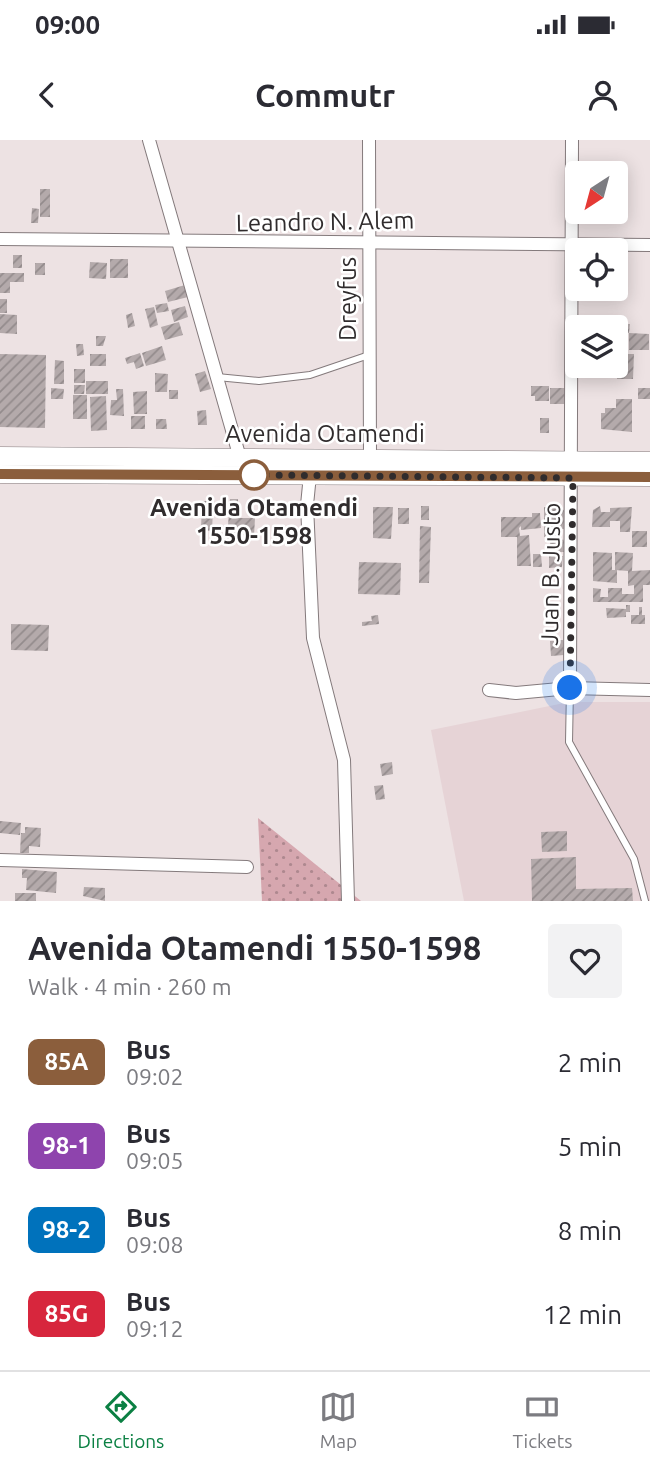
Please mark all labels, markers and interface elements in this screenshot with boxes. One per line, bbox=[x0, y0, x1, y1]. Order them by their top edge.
text: 09:00 bbox=[35, 10, 100, 39]
icon: back bbox=[28, 76, 66, 114]
icon: person bbox=[584, 76, 622, 114]
text: Commutr bbox=[255, 77, 395, 113]
north arrow bbox=[565, 161, 628, 224]
map controls bbox=[565, 161, 628, 378]
street label: Leandro N. Alem bbox=[235, 206, 414, 237]
button: locate bbox=[565, 238, 628, 301]
street label: Dreyfus bbox=[334, 257, 361, 341]
button: layers bbox=[565, 315, 628, 378]
street label: Avenida Otamendi bbox=[225, 420, 425, 447]
marker: Avenida Otamendi 1550-1598 bbox=[239, 460, 269, 490]
place label: Avenida Otamendi 1550-1598 bbox=[150, 494, 358, 549]
street label: Juan B. Justo bbox=[536, 502, 565, 646]
your location bbox=[552, 670, 587, 705]
button: heart bbox=[548, 924, 622, 998]
text: Avenida Otamendi 1550-1598 bbox=[28, 929, 481, 966]
text: Walk · 4 min · 260 m bbox=[28, 974, 232, 999]
text: Bus bbox=[126, 1035, 171, 1064]
text: 85A bbox=[45, 1048, 88, 1075]
text: 2 min bbox=[558, 1048, 622, 1077]
text: 09:02 bbox=[126, 1064, 184, 1089]
text: Bus bbox=[126, 1119, 171, 1148]
text: 98-1 bbox=[42, 1132, 91, 1159]
text: 5 min bbox=[558, 1132, 622, 1161]
text: 09:05 bbox=[126, 1148, 184, 1173]
text: Bus bbox=[126, 1203, 171, 1232]
text: 98-2 bbox=[42, 1216, 91, 1243]
text: 8 min bbox=[558, 1216, 622, 1245]
text: 09:08 bbox=[126, 1232, 184, 1257]
text: Bus bbox=[126, 1287, 171, 1316]
text: 85G bbox=[45, 1300, 88, 1327]
text: 12 min bbox=[543, 1300, 622, 1329]
text: 09:12 bbox=[126, 1316, 184, 1341]
tab: Directions bbox=[78, 1388, 164, 1452]
tab: Map bbox=[319, 1388, 357, 1452]
tab: Tickets bbox=[513, 1388, 572, 1452]

